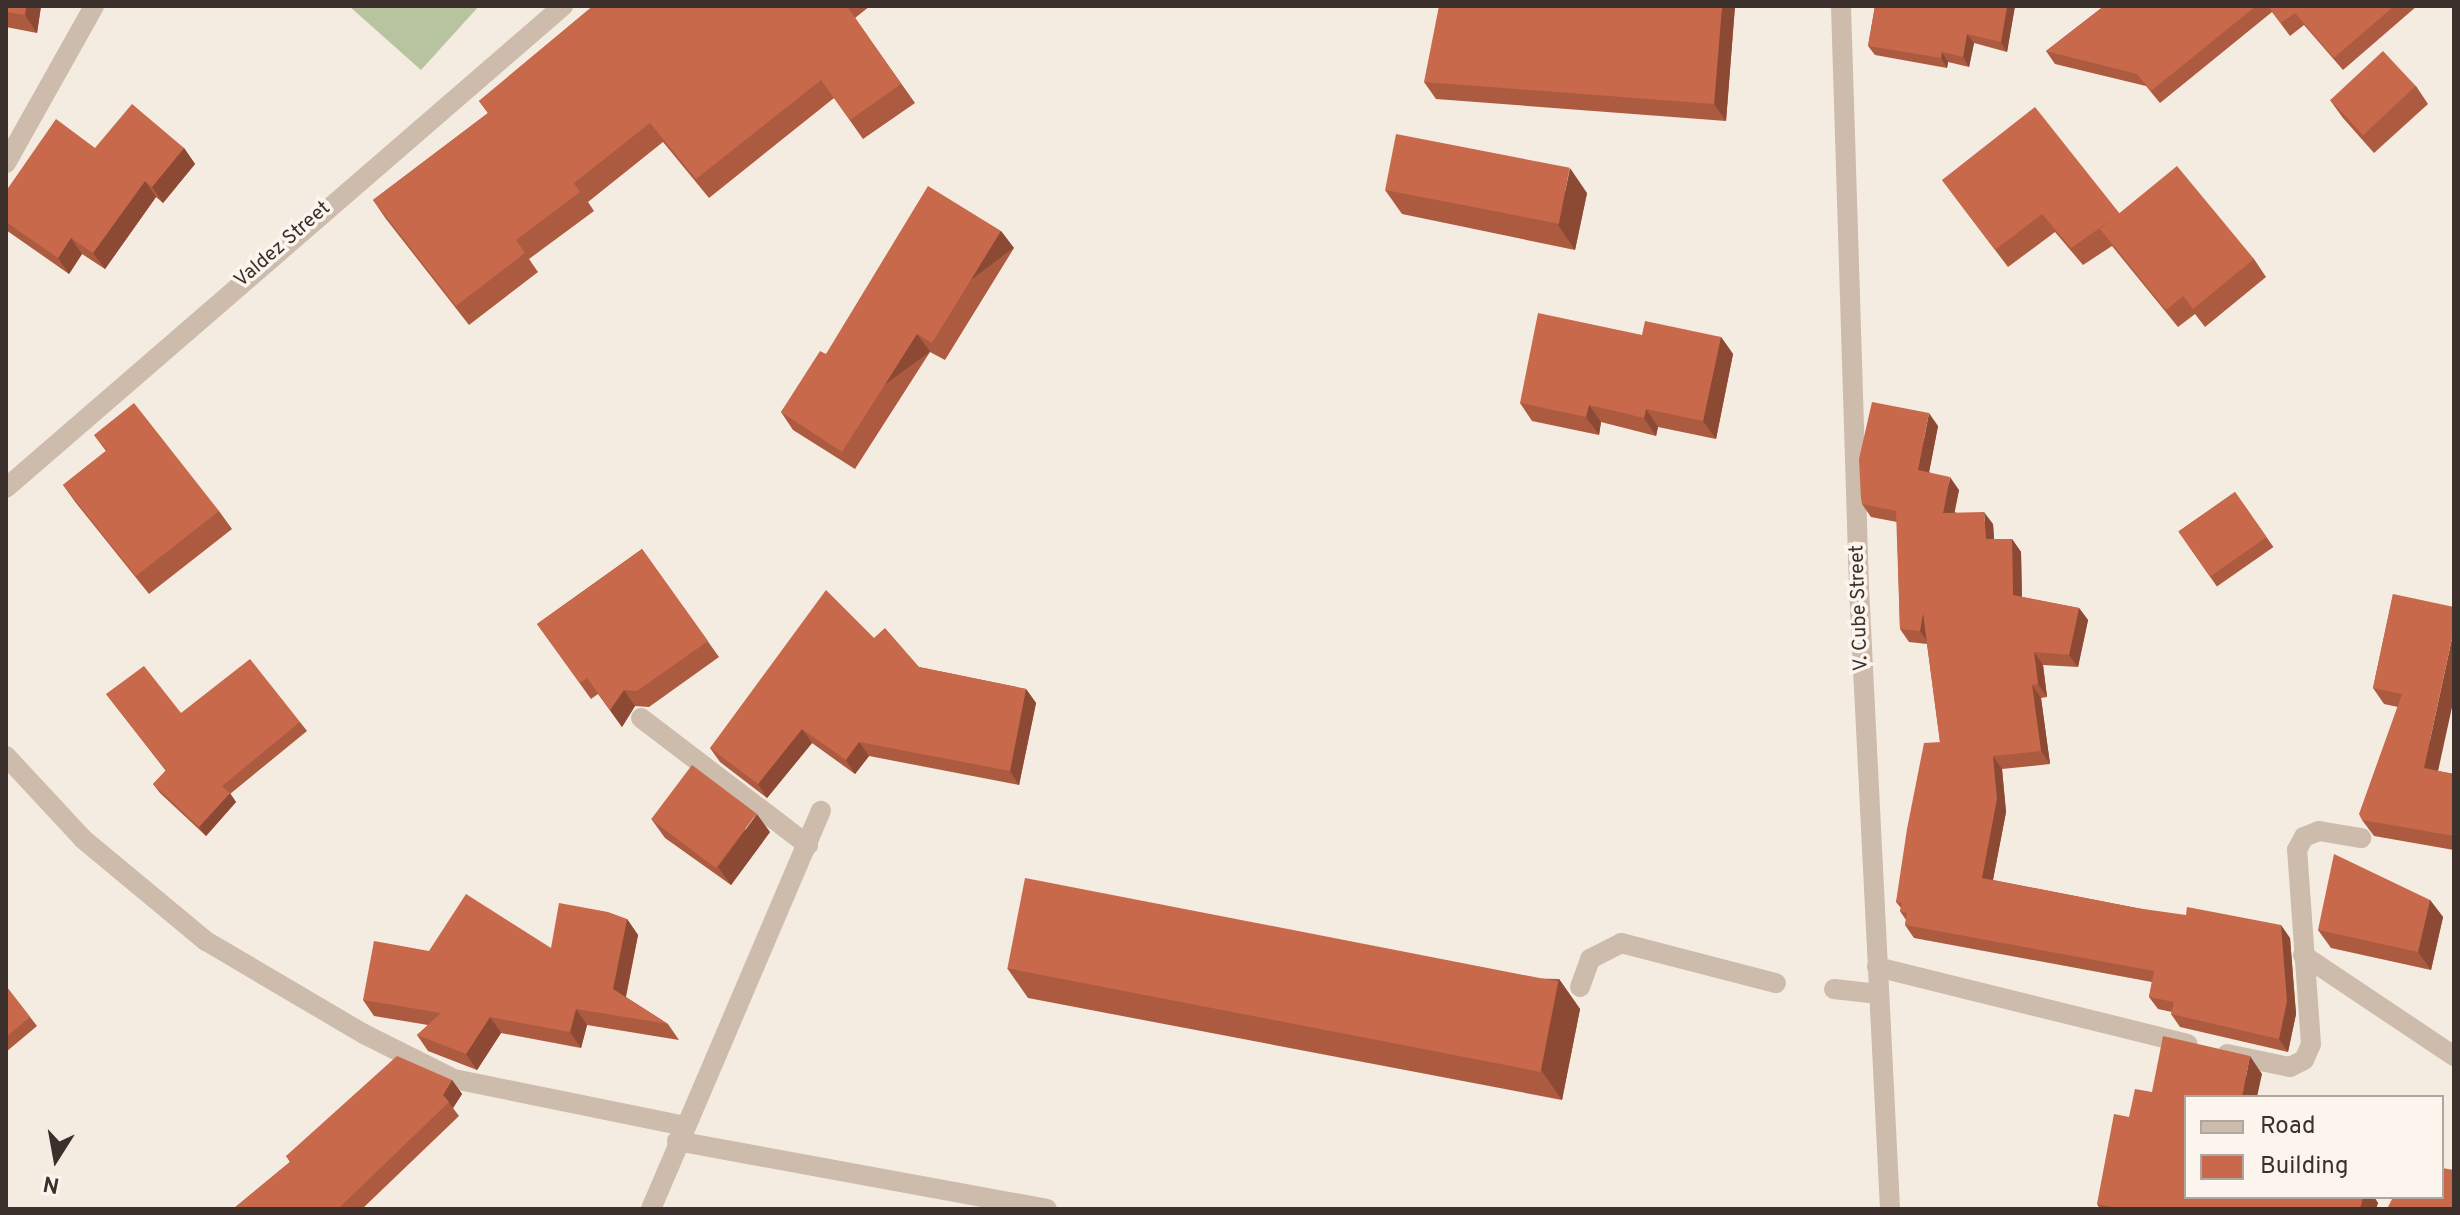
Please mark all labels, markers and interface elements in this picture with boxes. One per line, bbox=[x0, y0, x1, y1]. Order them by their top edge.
street label: Valdez Street bbox=[230, 197, 336, 293]
street label: V. Cube Street bbox=[1846, 544, 1874, 672]
legend bbox=[2184, 1095, 2444, 1199]
text: Road bbox=[2260, 1112, 2316, 1142]
north arrow bbox=[16, 1119, 96, 1199]
text: Building bbox=[2260, 1152, 2349, 1182]
text: N bbox=[41, 1168, 62, 1198]

